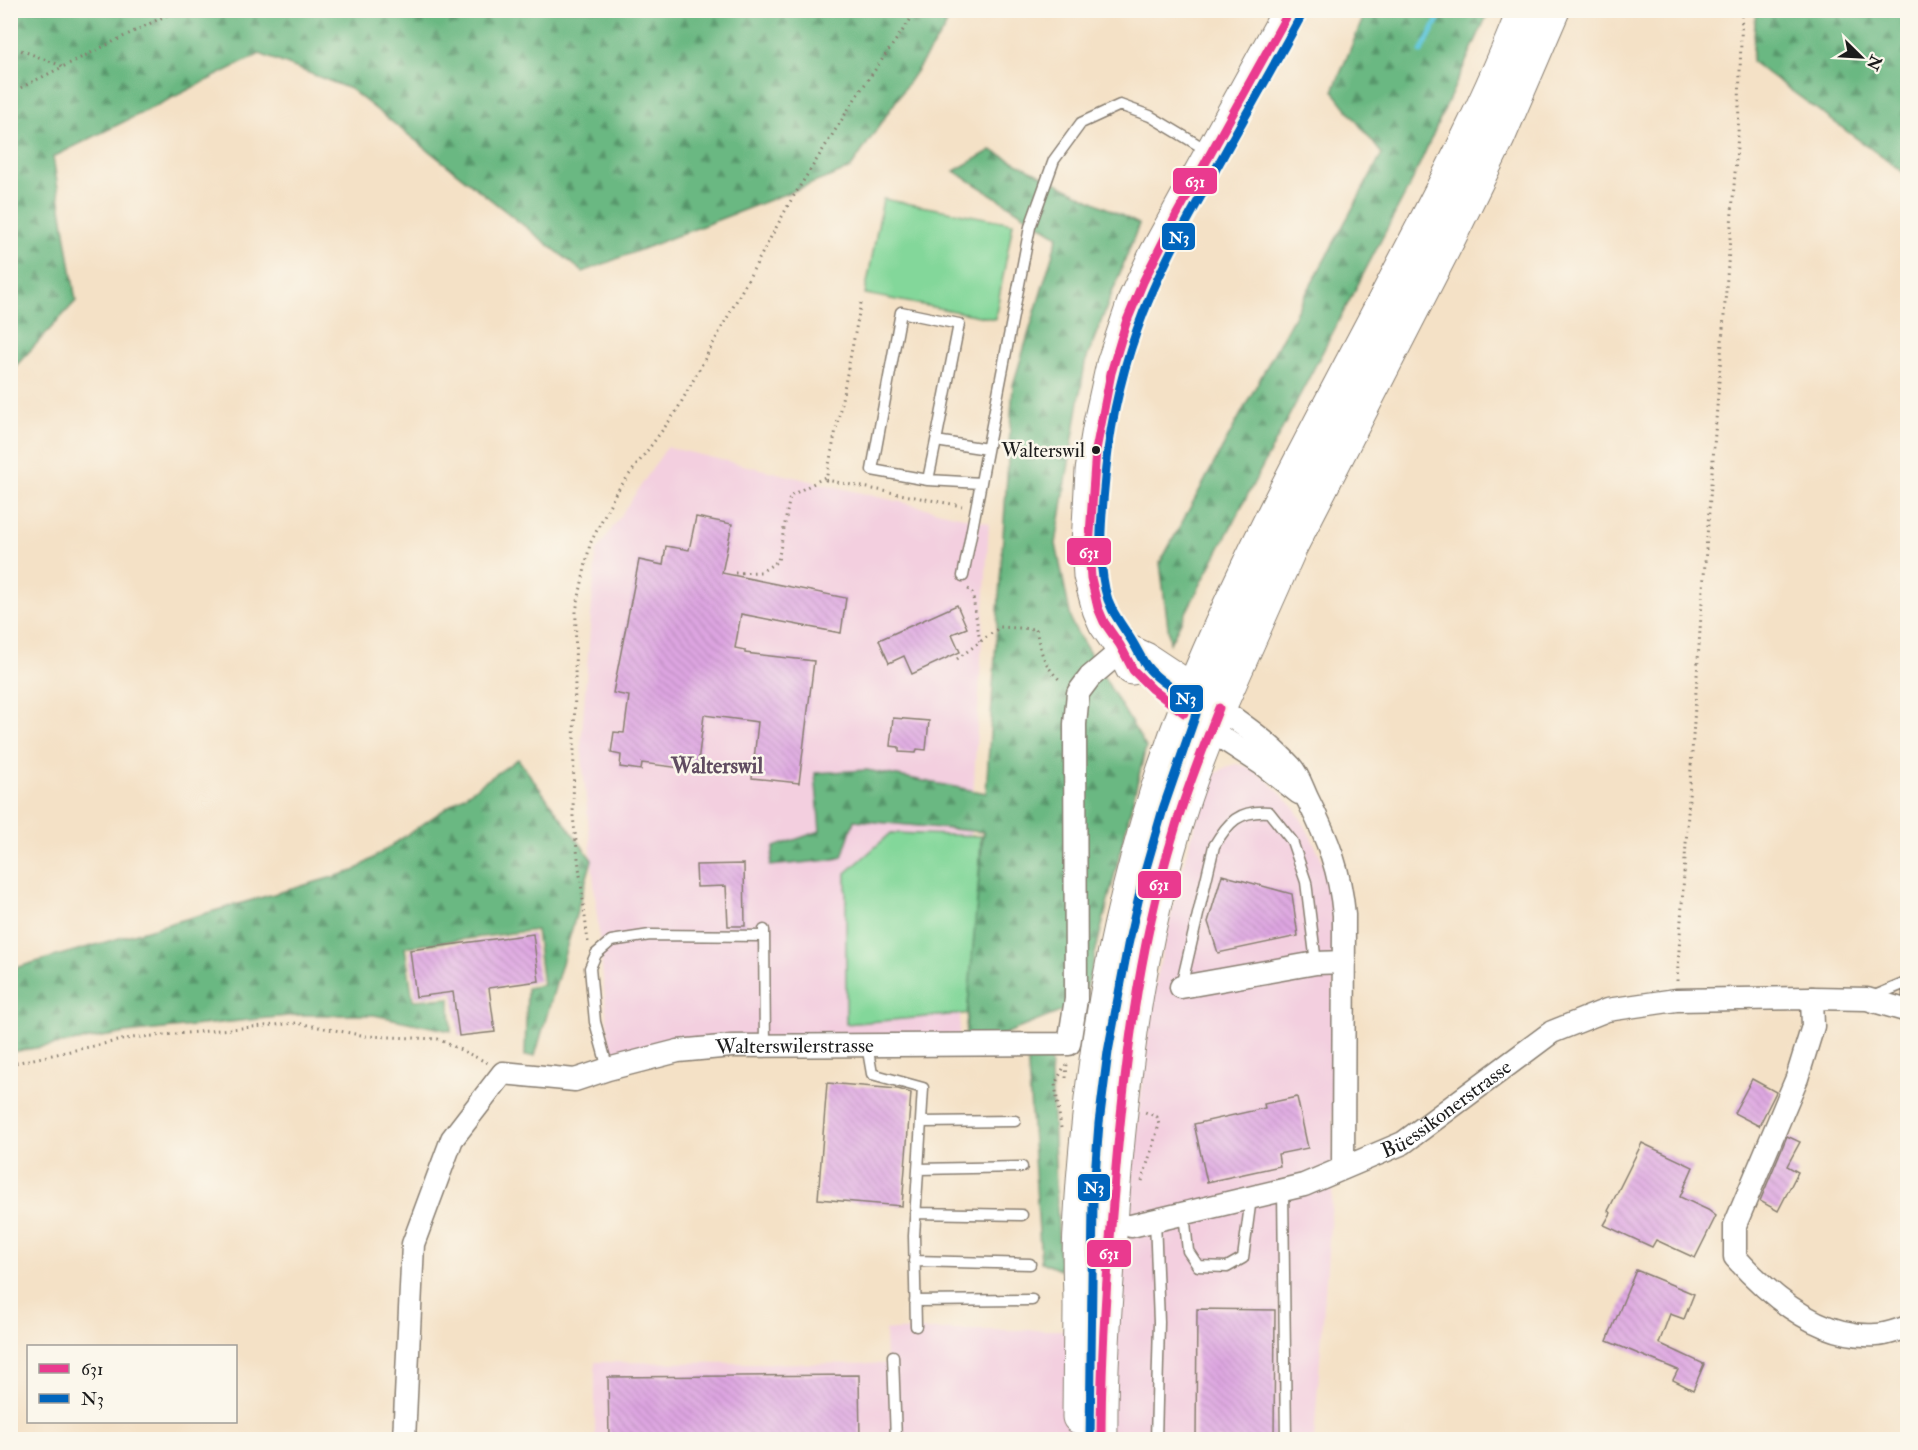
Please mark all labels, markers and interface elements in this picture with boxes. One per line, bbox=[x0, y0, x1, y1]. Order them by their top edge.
north arrow bbox=[1831, 27, 1891, 87]
text: N bbox=[1861, 51, 1886, 74]
line badge: 631 bbox=[1172, 167, 1218, 195]
text: 631 bbox=[1185, 172, 1205, 192]
line badge: N3 bbox=[1161, 222, 1196, 251]
text: N3 bbox=[1168, 228, 1189, 248]
place label: Walterswil bbox=[1000, 438, 1085, 463]
marker: Walterswil bbox=[1090, 444, 1102, 456]
line badge: 631 bbox=[1066, 537, 1112, 566]
text: 631 bbox=[1079, 543, 1099, 563]
line badge: N3 bbox=[1169, 684, 1204, 713]
text: N3 bbox=[1175, 689, 1196, 709]
district label: Walterswil bbox=[670, 752, 763, 780]
line badge: 631 bbox=[1137, 870, 1182, 899]
text: 631 bbox=[1149, 875, 1169, 895]
street label: Walterswilerstrasse bbox=[713, 1032, 874, 1061]
street label: Büessikonerstrasse bbox=[1377, 1053, 1517, 1164]
line badge: N3 bbox=[1077, 1173, 1111, 1202]
text: N3 bbox=[1083, 1178, 1104, 1198]
line badge: 631 bbox=[1086, 1239, 1132, 1268]
text: 631 bbox=[1099, 1244, 1119, 1264]
legend bbox=[27, 1345, 237, 1423]
text: 631 bbox=[81, 1358, 103, 1381]
text: N3 bbox=[81, 1388, 104, 1411]

